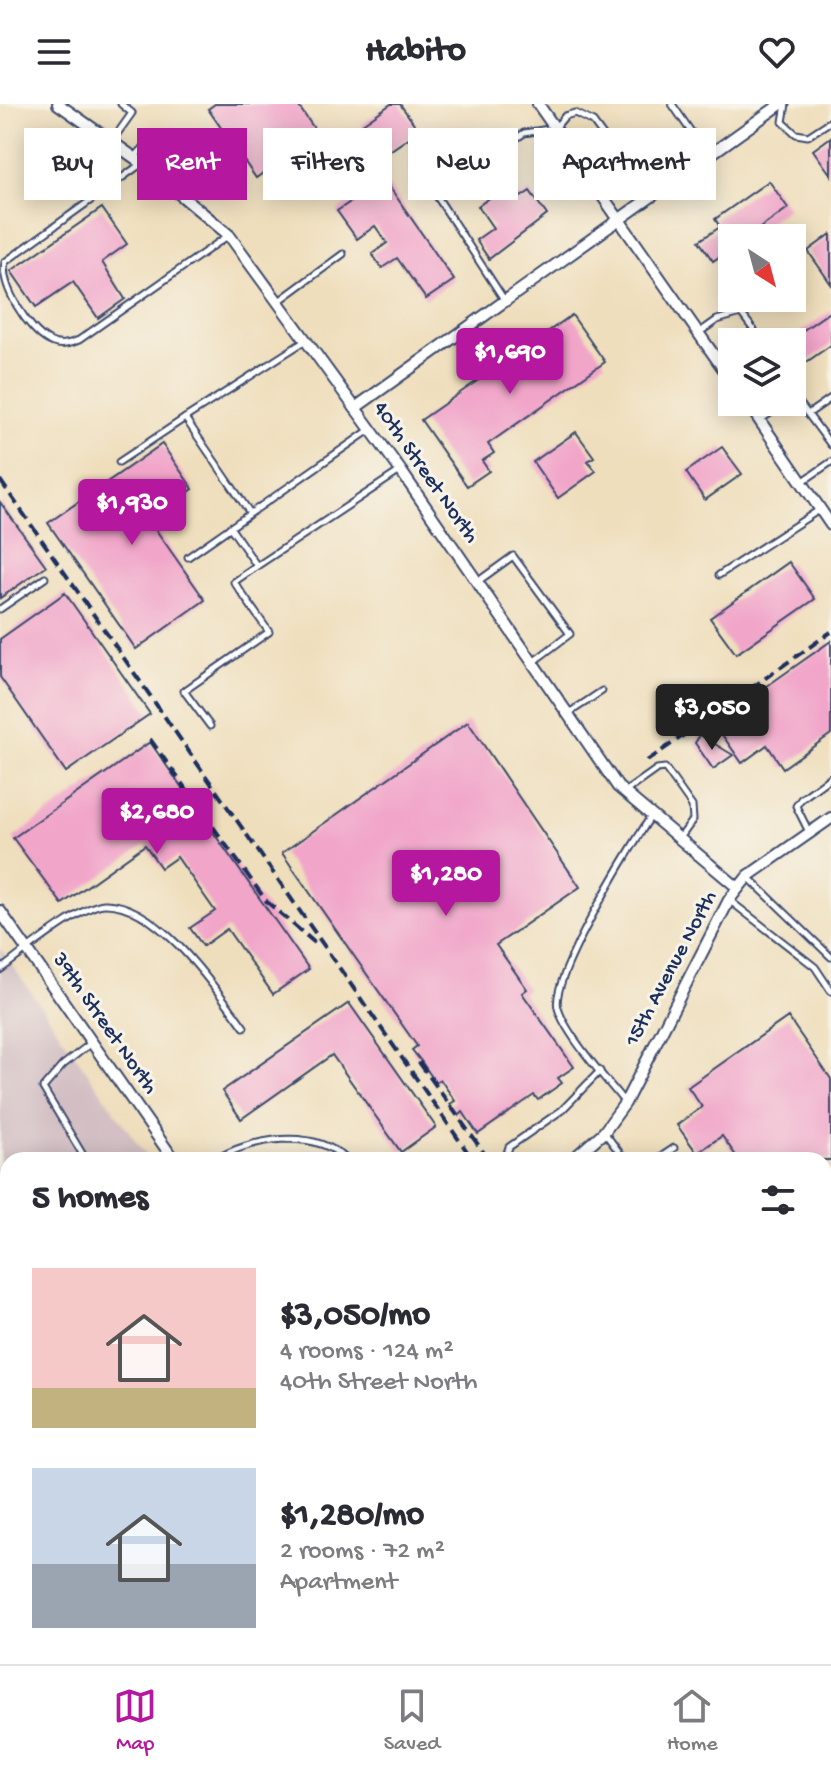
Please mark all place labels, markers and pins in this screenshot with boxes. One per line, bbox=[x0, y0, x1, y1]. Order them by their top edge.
pin: $1,690 bbox=[445, 328, 575, 396]
pin: $1,930 bbox=[67, 479, 197, 547]
pin: $3,050 bbox=[647, 684, 777, 752]
pin: $2,680 bbox=[92, 788, 222, 856]
pin: $1,280 bbox=[381, 850, 511, 918]

